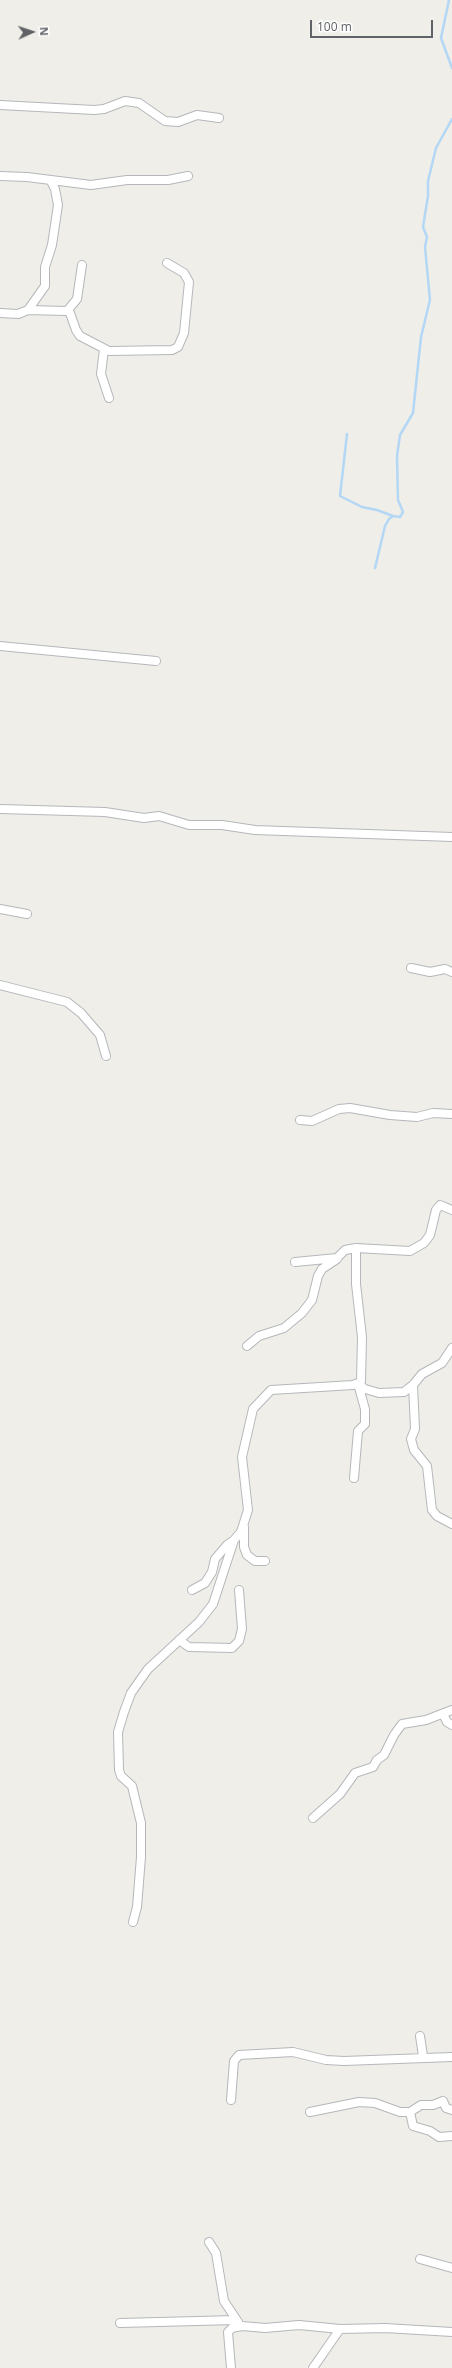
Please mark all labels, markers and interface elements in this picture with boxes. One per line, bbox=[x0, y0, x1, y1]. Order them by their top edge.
north arrow bbox=[12, 12, 52, 52]
scale bar bbox=[312, 12, 435, 38]
text: 100 m bbox=[317, 18, 352, 35]
text: N bbox=[37, 26, 52, 36]

